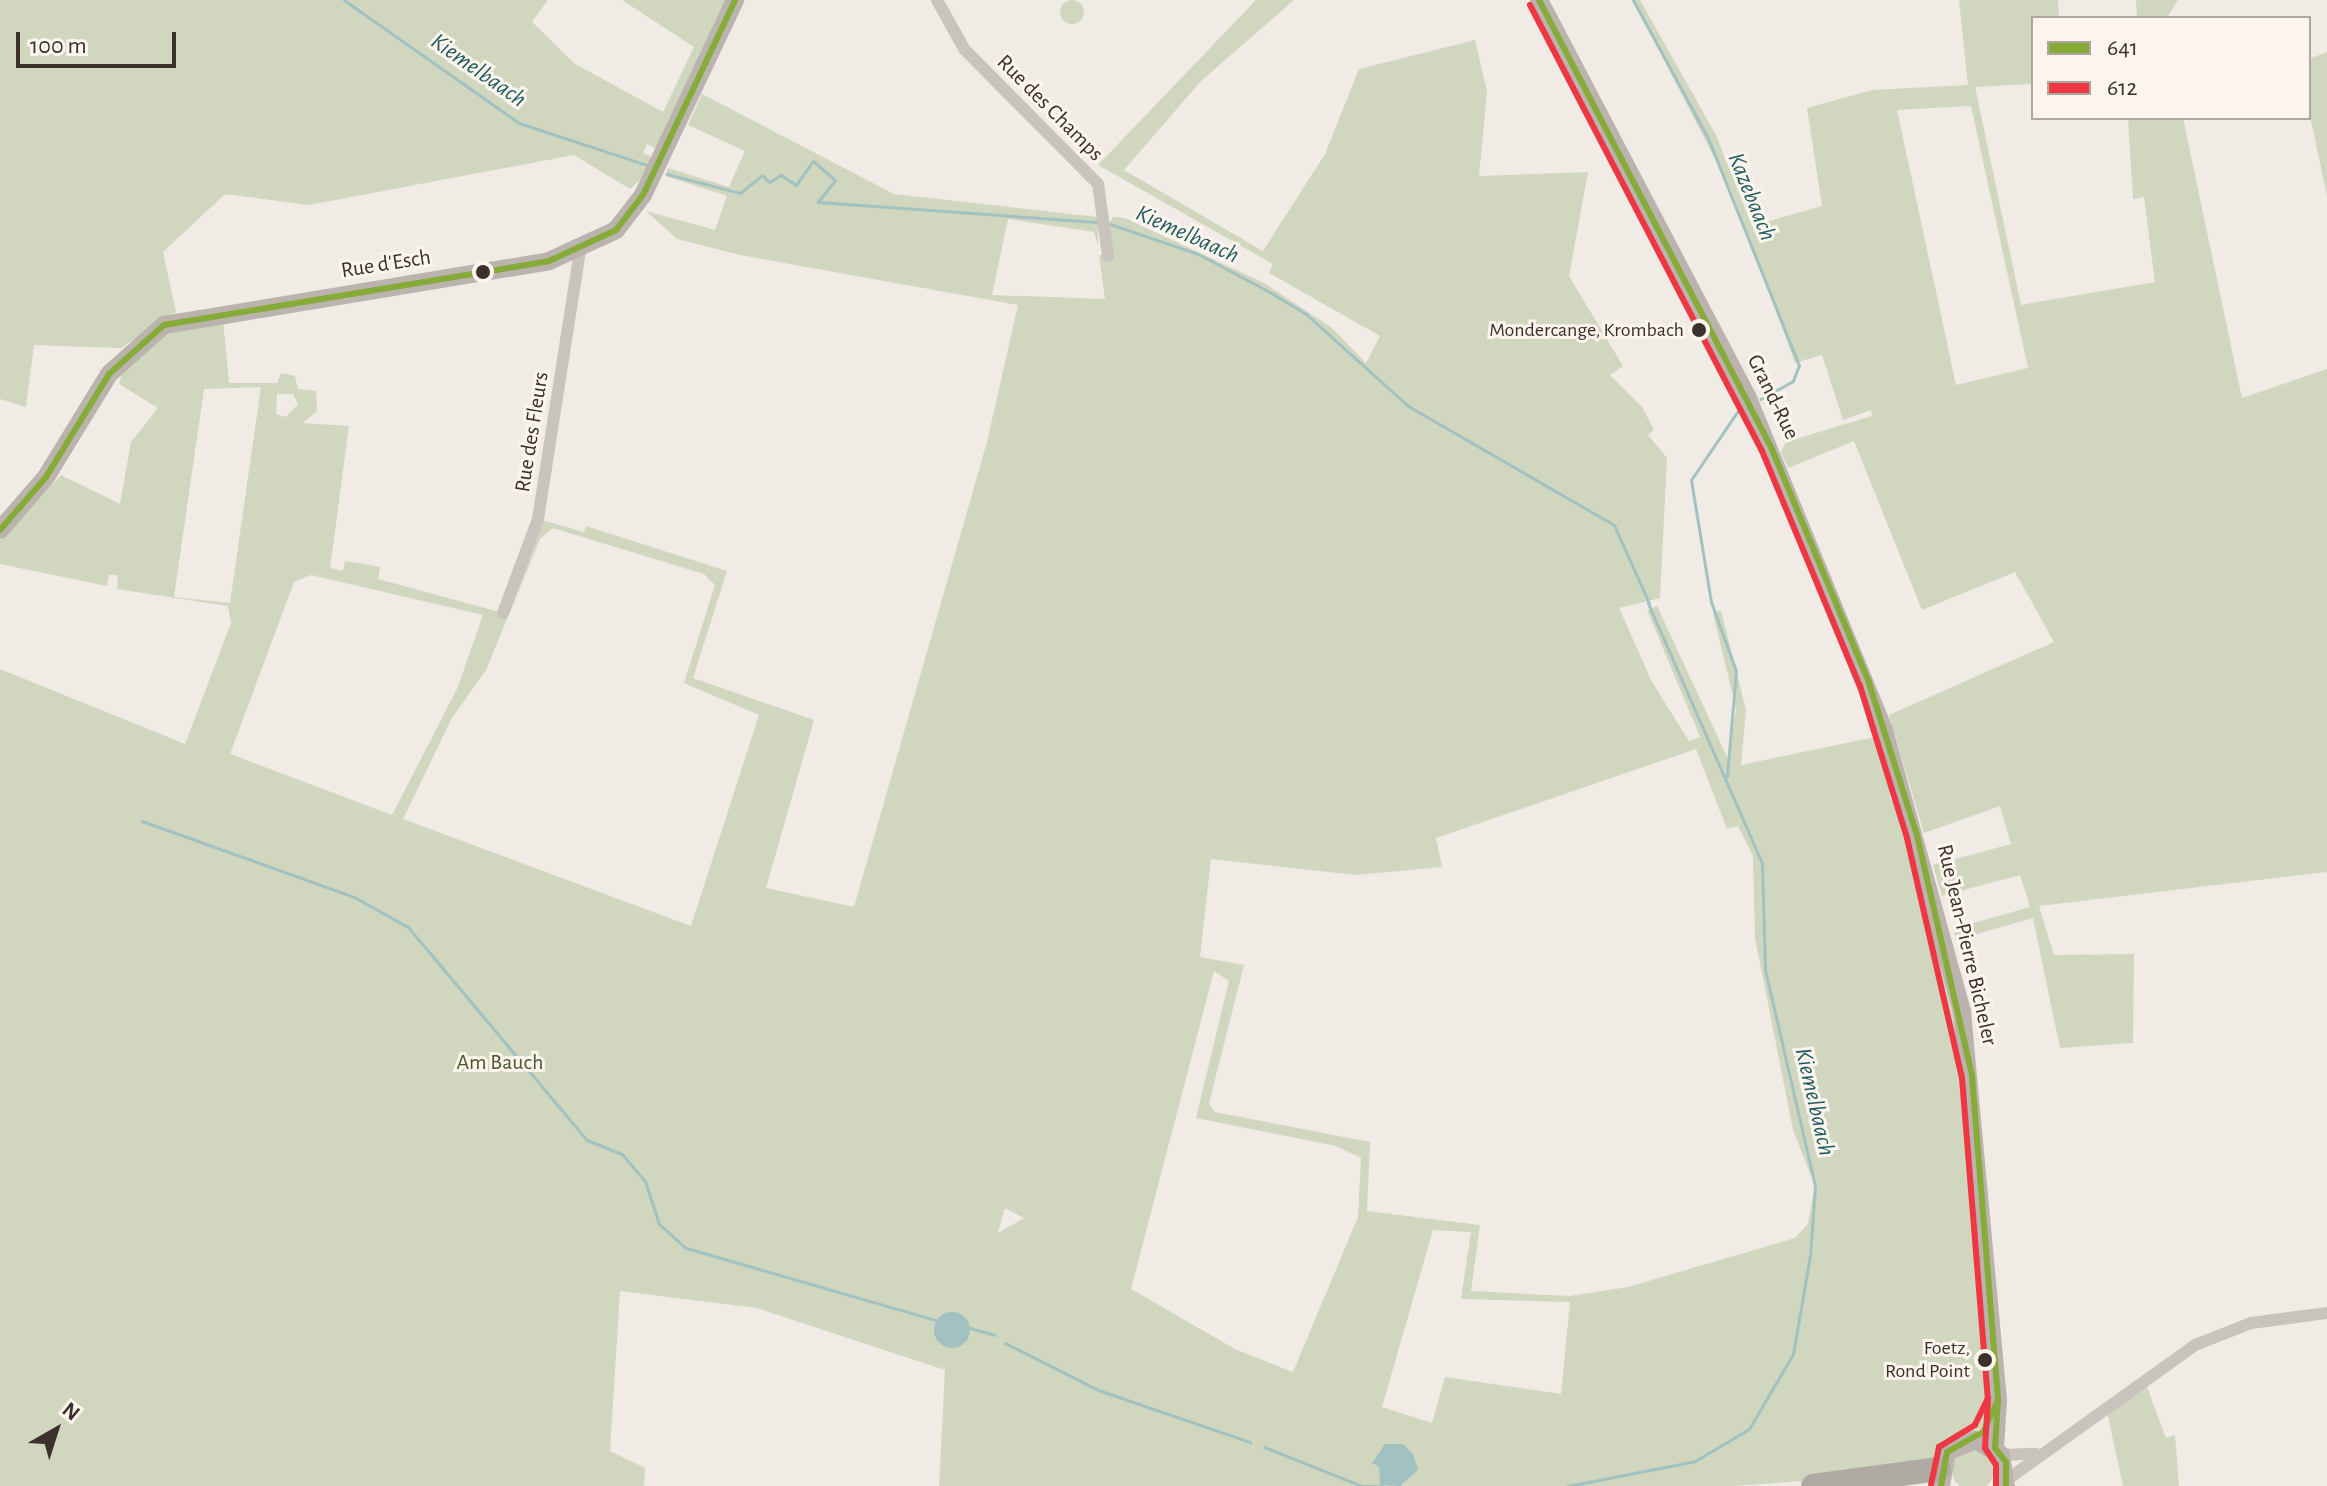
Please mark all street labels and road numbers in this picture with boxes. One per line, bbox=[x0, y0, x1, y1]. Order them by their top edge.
street label: Rue des Champs bbox=[991, 49, 1109, 167]
street label: Rue d'Esch bbox=[339, 244, 433, 284]
street label: Grand-Rue bbox=[1741, 350, 1805, 444]
street label: Rue des Fleurs bbox=[509, 370, 555, 494]
street label: Rue Jean-Pierre Bicheler bbox=[1931, 842, 2003, 1048]

